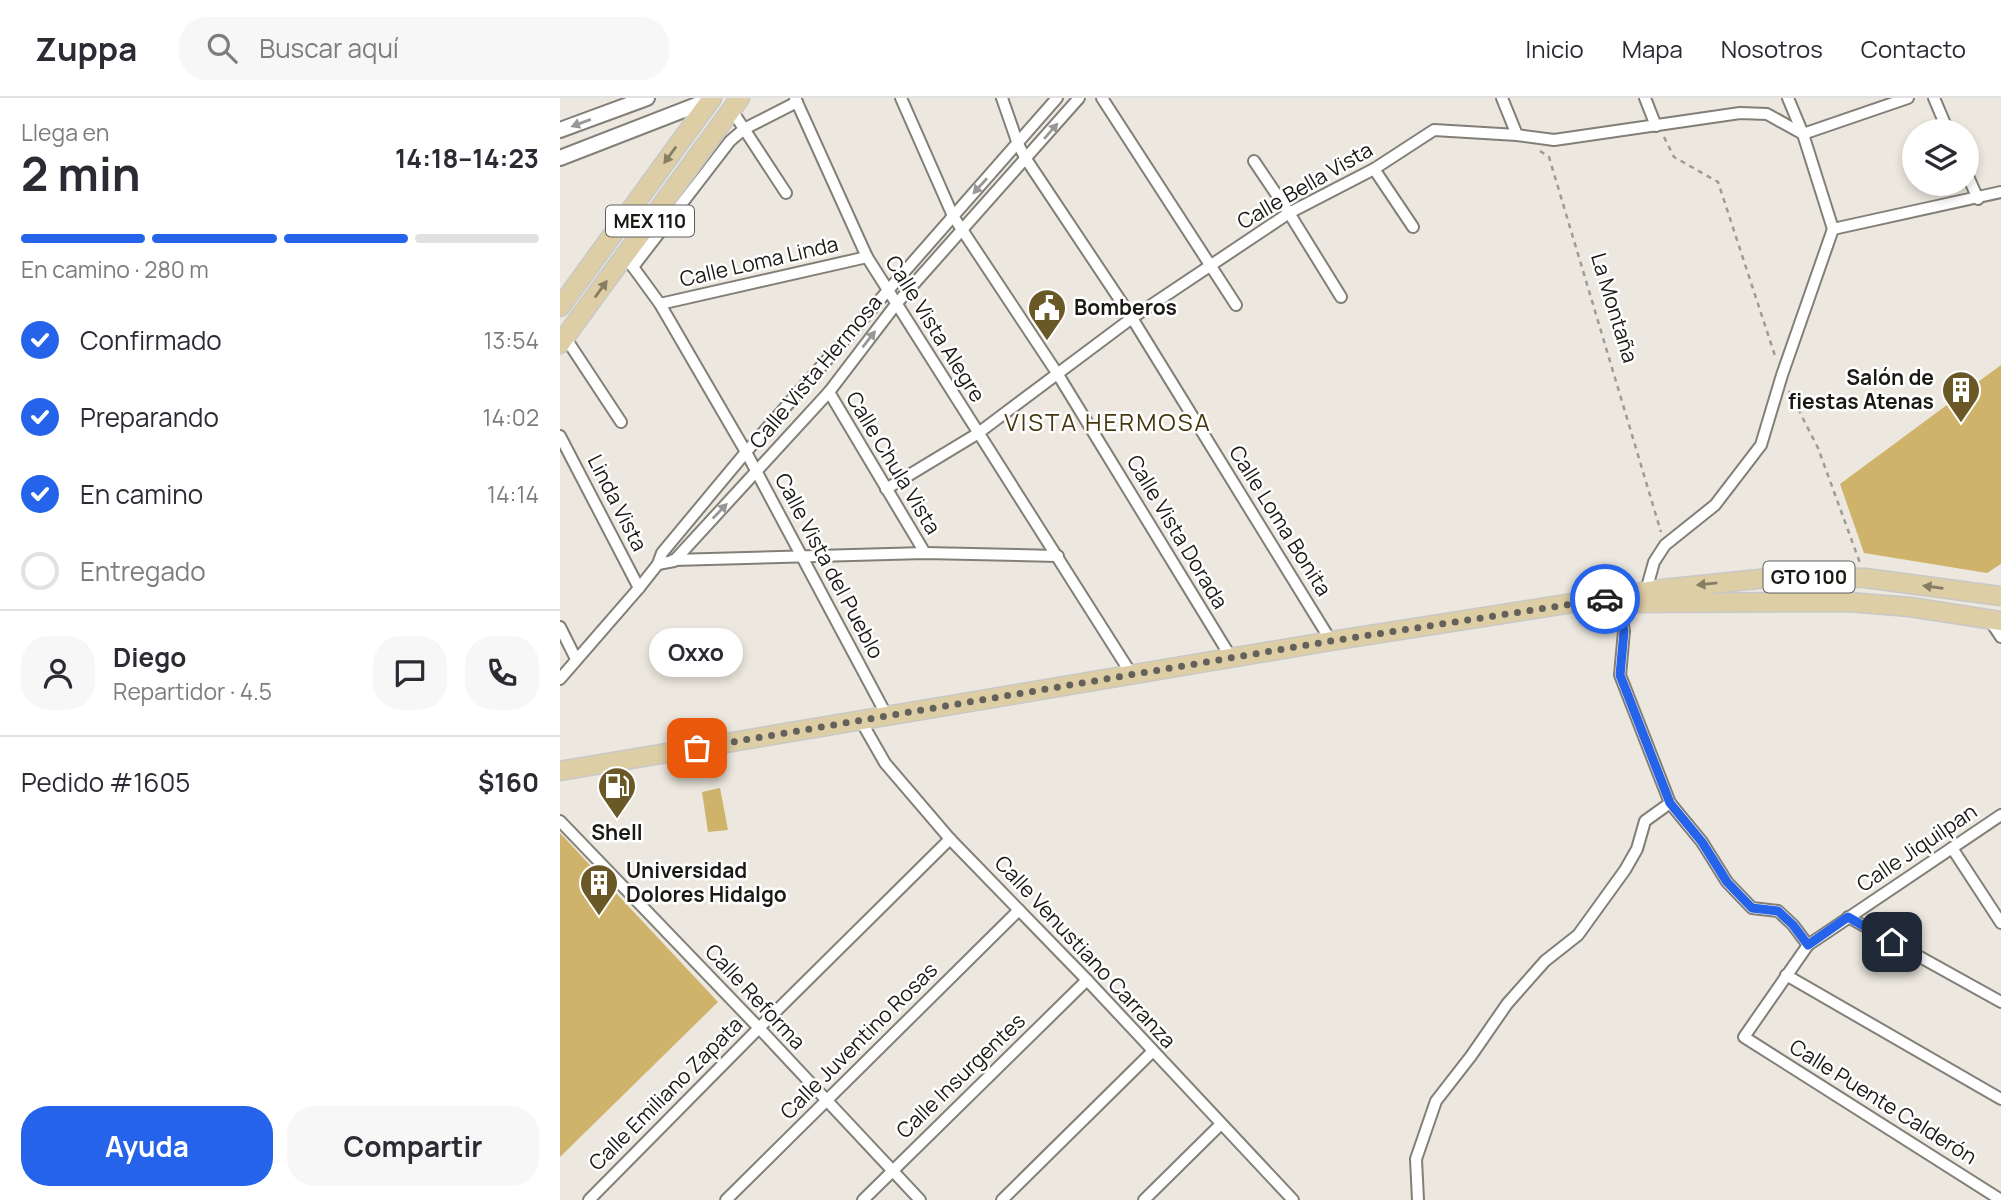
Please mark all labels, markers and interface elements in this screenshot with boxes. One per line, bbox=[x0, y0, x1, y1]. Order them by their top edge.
search box bbox=[179, 17, 669, 80]
text: Zuppa bbox=[35, 26, 137, 71]
icon: search bbox=[203, 29, 241, 67]
text: Buscar aquí bbox=[259, 30, 399, 66]
text: Inicio bbox=[1526, 32, 1584, 65]
text: Mapa bbox=[1622, 32, 1683, 65]
text: Nosotros bbox=[1721, 32, 1823, 65]
text: Contacto bbox=[1861, 32, 1966, 65]
text: Llega en bbox=[21, 116, 109, 148]
one-way arrow bbox=[570, 117, 591, 128]
map controls bbox=[1902, 119, 1979, 196]
button: layers bbox=[1902, 119, 1979, 196]
one-way arrow bbox=[1043, 122, 1058, 139]
street label: Calle Bella Vista bbox=[1232, 135, 1377, 235]
text: 14:18–14:23 bbox=[395, 140, 539, 176]
text: 2 min bbox=[21, 142, 141, 205]
one-way arrow bbox=[664, 146, 678, 164]
one-way arrow bbox=[973, 178, 988, 195]
road number: MEX 110 bbox=[606, 206, 694, 237]
street label: Calle Loma Linda bbox=[677, 229, 841, 293]
street label: La Montaña bbox=[1585, 249, 1645, 366]
street label: Calle Vista Alegre bbox=[879, 250, 992, 407]
text: En camino · 280 m bbox=[21, 253, 209, 285]
one-way arrow bbox=[593, 280, 607, 298]
public building icon: Bomberos bbox=[1026, 287, 1068, 342]
street label: Calle Vista Hermosa bbox=[743, 289, 888, 454]
place label: Bomberos bbox=[1074, 293, 1177, 321]
icon: check bbox=[21, 321, 59, 359]
text: Confirmado bbox=[80, 322, 222, 358]
text: 13:54 bbox=[484, 324, 539, 356]
one-way arrow bbox=[862, 331, 877, 349]
place label: Salón de fiestas Atenas bbox=[1788, 363, 1934, 415]
building icon: Salón de fiestas Atenas bbox=[1940, 369, 1982, 424]
street label: Calle Chula Vista bbox=[840, 386, 948, 539]
icon: check bbox=[21, 398, 59, 436]
text: Preparando bbox=[80, 399, 219, 435]
text: 14:02 bbox=[482, 401, 539, 433]
district label: VISTA HERMOSA bbox=[1004, 405, 1212, 438]
street label: Calle Loma Bonita bbox=[1223, 440, 1338, 601]
street label: Calle Vista Dorada bbox=[1121, 449, 1235, 614]
street label: Linda Vista bbox=[582, 450, 654, 555]
street label: Calle Vista del Pueblo bbox=[769, 468, 891, 663]
icon: check bbox=[21, 475, 59, 513]
text: En camino bbox=[80, 476, 203, 512]
text: 14:14 bbox=[487, 478, 539, 510]
one-way arrow bbox=[712, 503, 728, 520]
text: Entregado bbox=[80, 553, 206, 589]
road number: GTO 100 bbox=[1764, 562, 1854, 592]
courier bbox=[1570, 564, 1640, 634]
one-way arrow bbox=[1696, 579, 1718, 590]
icon: car bbox=[1586, 580, 1624, 618]
one-way arrow bbox=[1922, 581, 1944, 592]
callout: Oxxo bbox=[650, 629, 744, 678]
button: person bbox=[21, 636, 95, 710]
button: chat bbox=[373, 636, 447, 710]
button: phone bbox=[465, 636, 539, 710]
text: Oxxo bbox=[668, 636, 724, 668]
text: Diego bbox=[113, 639, 186, 675]
text: Repartidor · 4.5 bbox=[113, 675, 272, 707]
pin bbox=[667, 718, 727, 778]
icon: bag bbox=[678, 729, 716, 767]
text: Pedido #1605 bbox=[21, 764, 190, 800]
text: $160 bbox=[478, 764, 539, 800]
fuel station icon: Shell bbox=[596, 765, 638, 820]
street label: Calle Jiquilpan bbox=[1851, 797, 1982, 898]
place label: Shell bbox=[591, 818, 643, 846]
street label: Calle Venustiano Carranza bbox=[989, 849, 1183, 1054]
place label: Universidad Dolores Hidalgo bbox=[626, 856, 787, 908]
building icon: Universidad Dolores Hidalgo bbox=[578, 862, 620, 917]
pin bbox=[1862, 912, 1922, 972]
icon: home bbox=[1873, 923, 1911, 961]
street label: Calle Reforma bbox=[699, 937, 812, 1055]
street label: Calle Juventino Rosas bbox=[774, 956, 943, 1125]
street label: Calle Insurgentes bbox=[890, 1006, 1031, 1144]
street label: Calle Emiliano Zapata bbox=[582, 1010, 748, 1176]
street label: Calle Puente Calderón bbox=[1785, 1032, 1982, 1170]
button: Ayuda bbox=[21, 1106, 273, 1186]
button: Compartir bbox=[287, 1106, 539, 1186]

